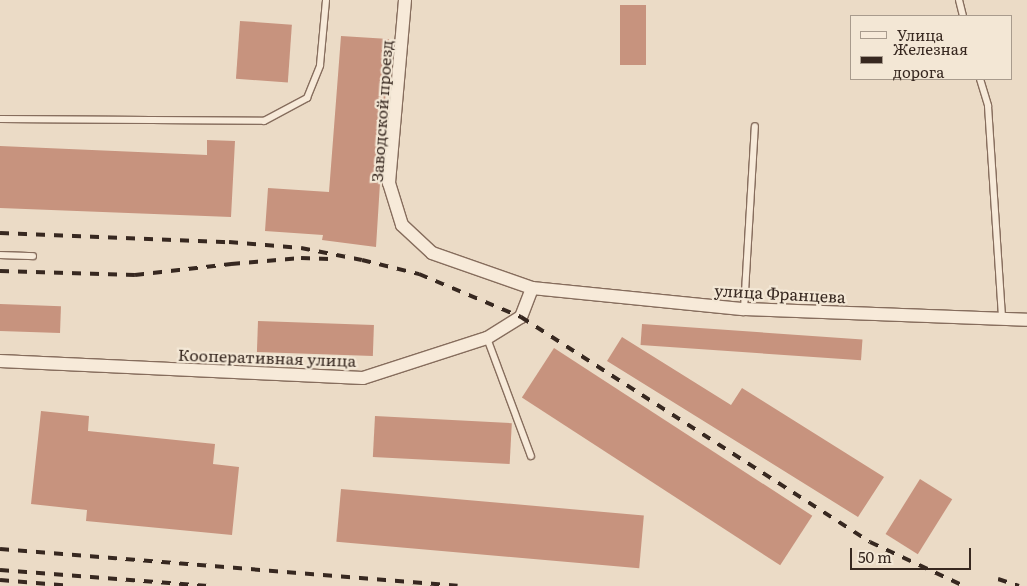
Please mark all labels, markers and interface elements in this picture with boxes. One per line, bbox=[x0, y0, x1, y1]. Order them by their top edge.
legend bbox=[850, 15, 1012, 80]
text: Улица bbox=[897, 23, 944, 46]
text: Железная дорога bbox=[893, 37, 968, 83]
street label: Заводской проезд bbox=[366, 39, 396, 183]
street label: улица Францева bbox=[714, 280, 846, 306]
street label: Кооперативная улица bbox=[178, 344, 356, 370]
scale bar bbox=[852, 538, 973, 570]
text: 50 m bbox=[858, 545, 892, 568]

